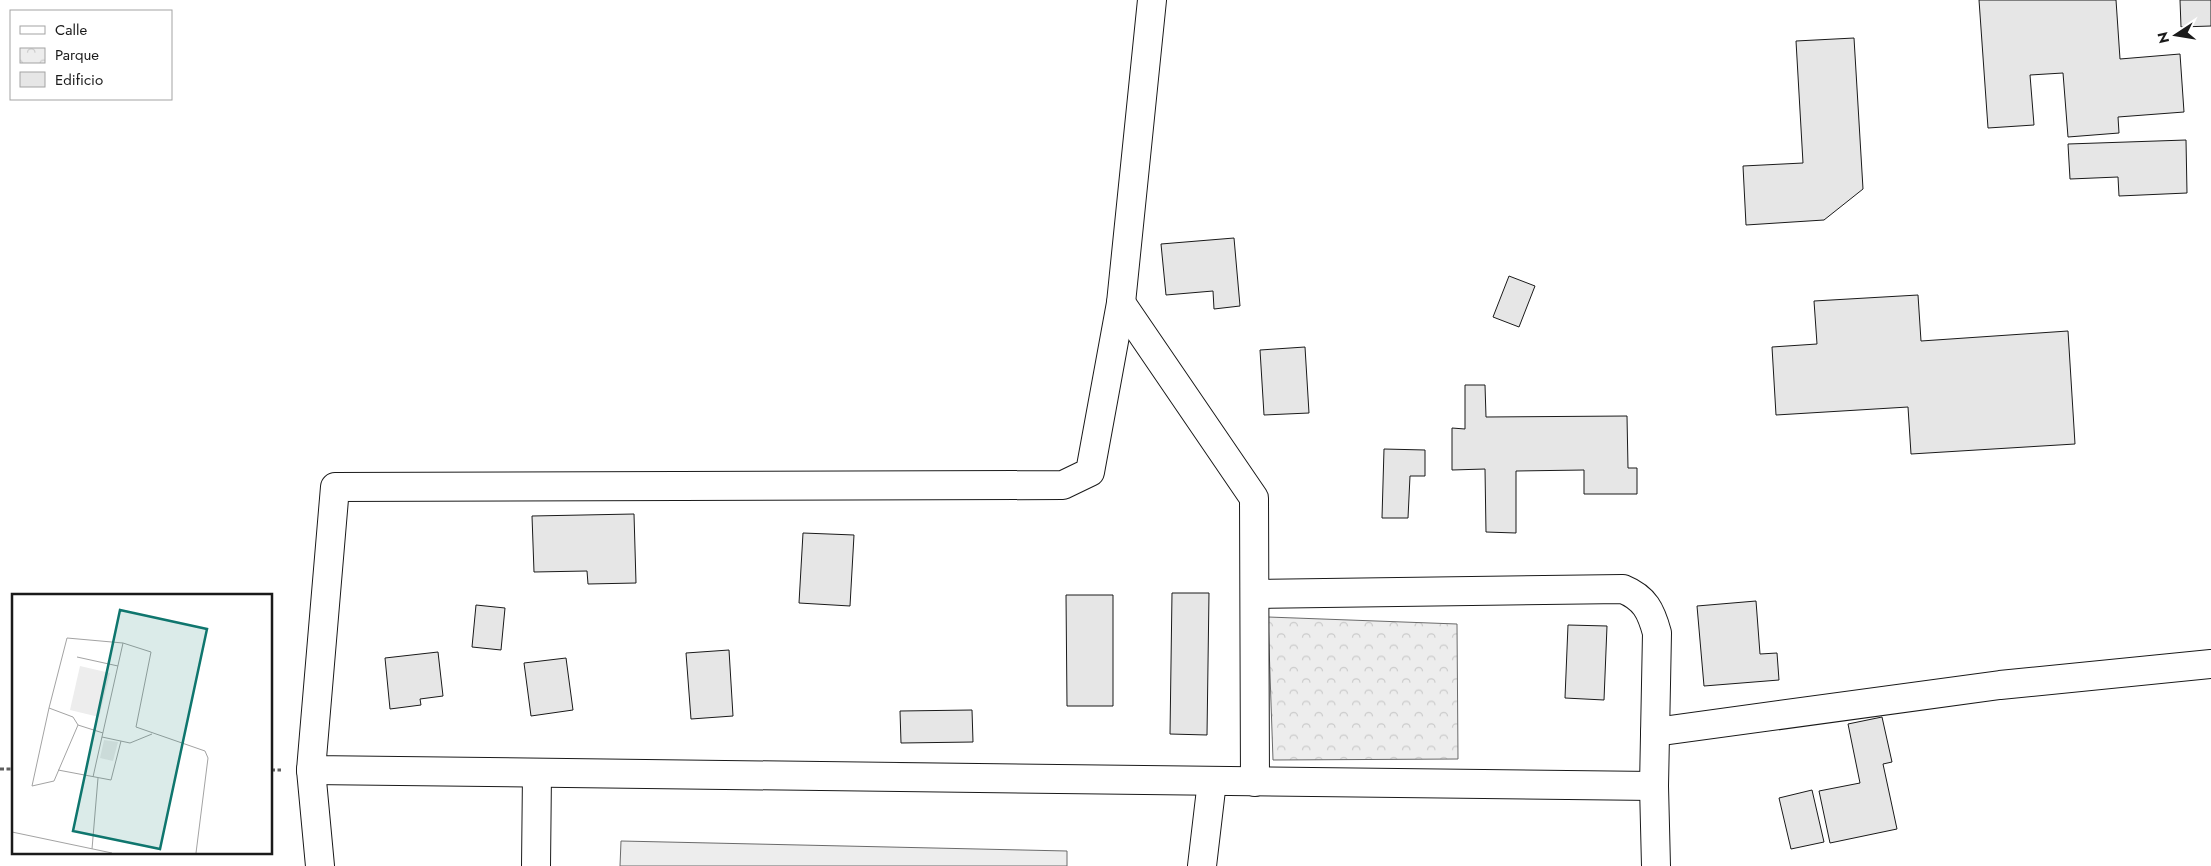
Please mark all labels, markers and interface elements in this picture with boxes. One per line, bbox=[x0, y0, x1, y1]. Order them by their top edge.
legend bbox=[10, 10, 172, 100]
north arrow bbox=[2151, 10, 2201, 60]
text: Calle bbox=[55, 19, 87, 41]
text: N bbox=[2152, 30, 2174, 45]
text: Parque bbox=[55, 44, 99, 66]
text: Edificio bbox=[55, 69, 103, 91]
inset map bbox=[12, 594, 272, 854]

